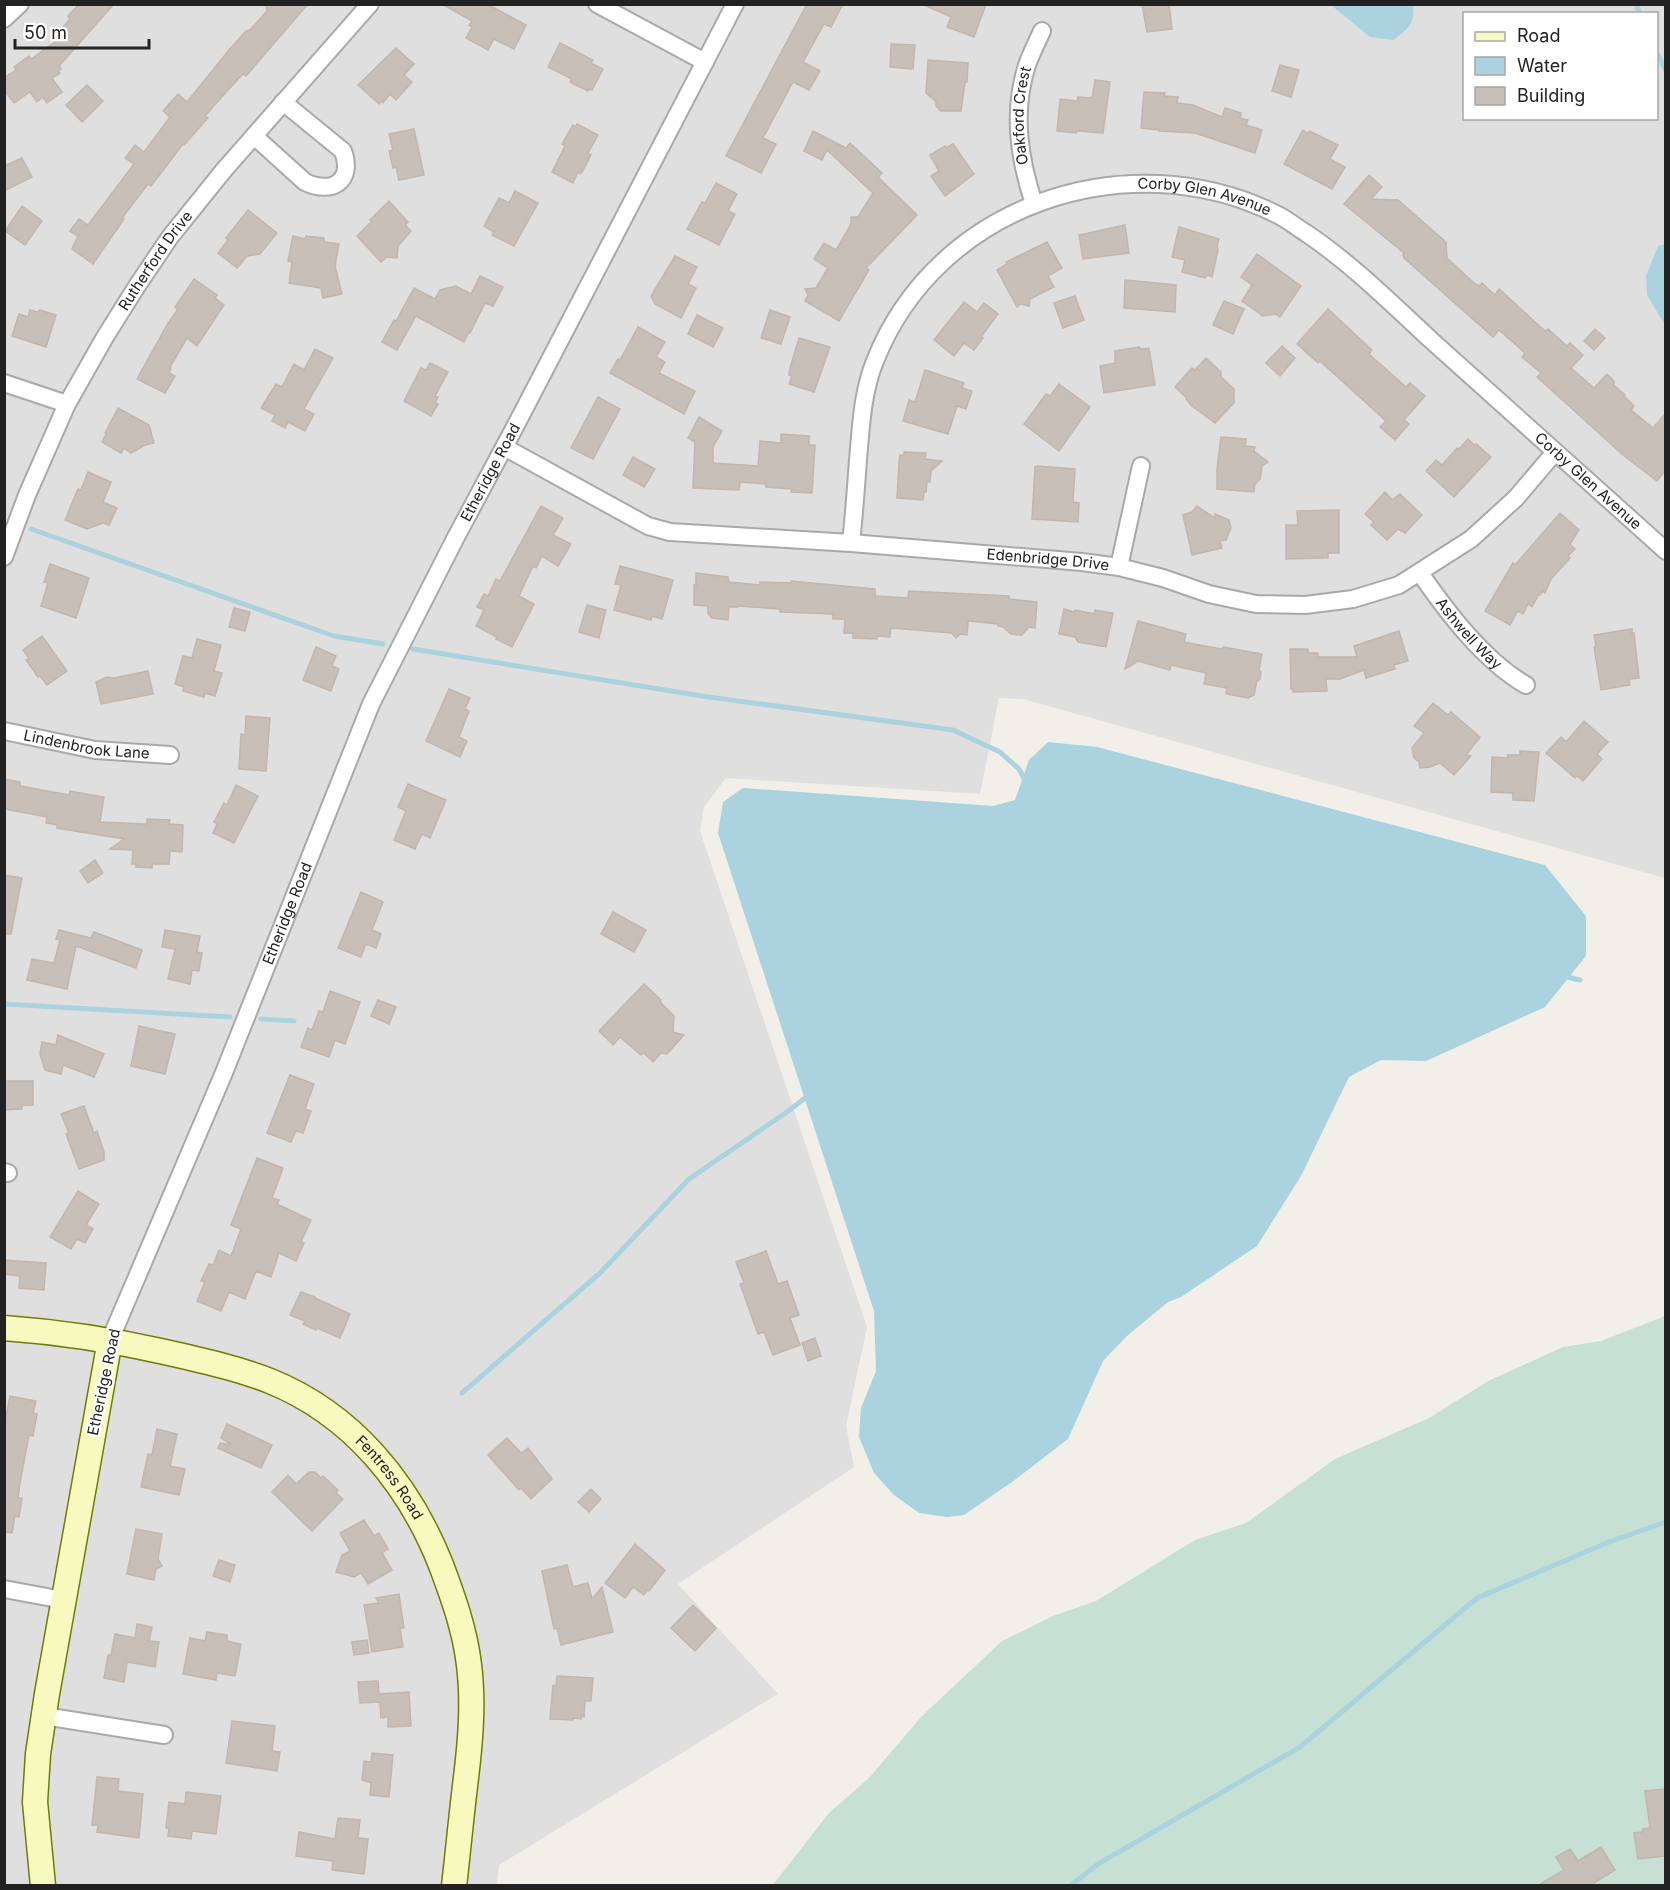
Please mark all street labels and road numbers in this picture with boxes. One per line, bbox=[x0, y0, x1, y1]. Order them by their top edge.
street label: Oakford Crest bbox=[1009, 64, 1035, 167]
street label: Corby Glen Avenue bbox=[1137, 174, 1274, 219]
street label: Rutherford Drive bbox=[114, 207, 196, 314]
street label: Etheridge Road bbox=[456, 420, 524, 525]
street label: Corby Glen Avenue bbox=[1531, 428, 1646, 533]
street label: Edenbridge Drive bbox=[986, 544, 1111, 575]
street label: Ashwell Way bbox=[1432, 594, 1507, 674]
street label: Lindenbrook Lane bbox=[22, 725, 150, 763]
street label: Etheridge Road bbox=[258, 859, 316, 967]
street label: Etheridge Road bbox=[83, 1327, 124, 1437]
street label: Fentress Road bbox=[352, 1431, 428, 1523]

